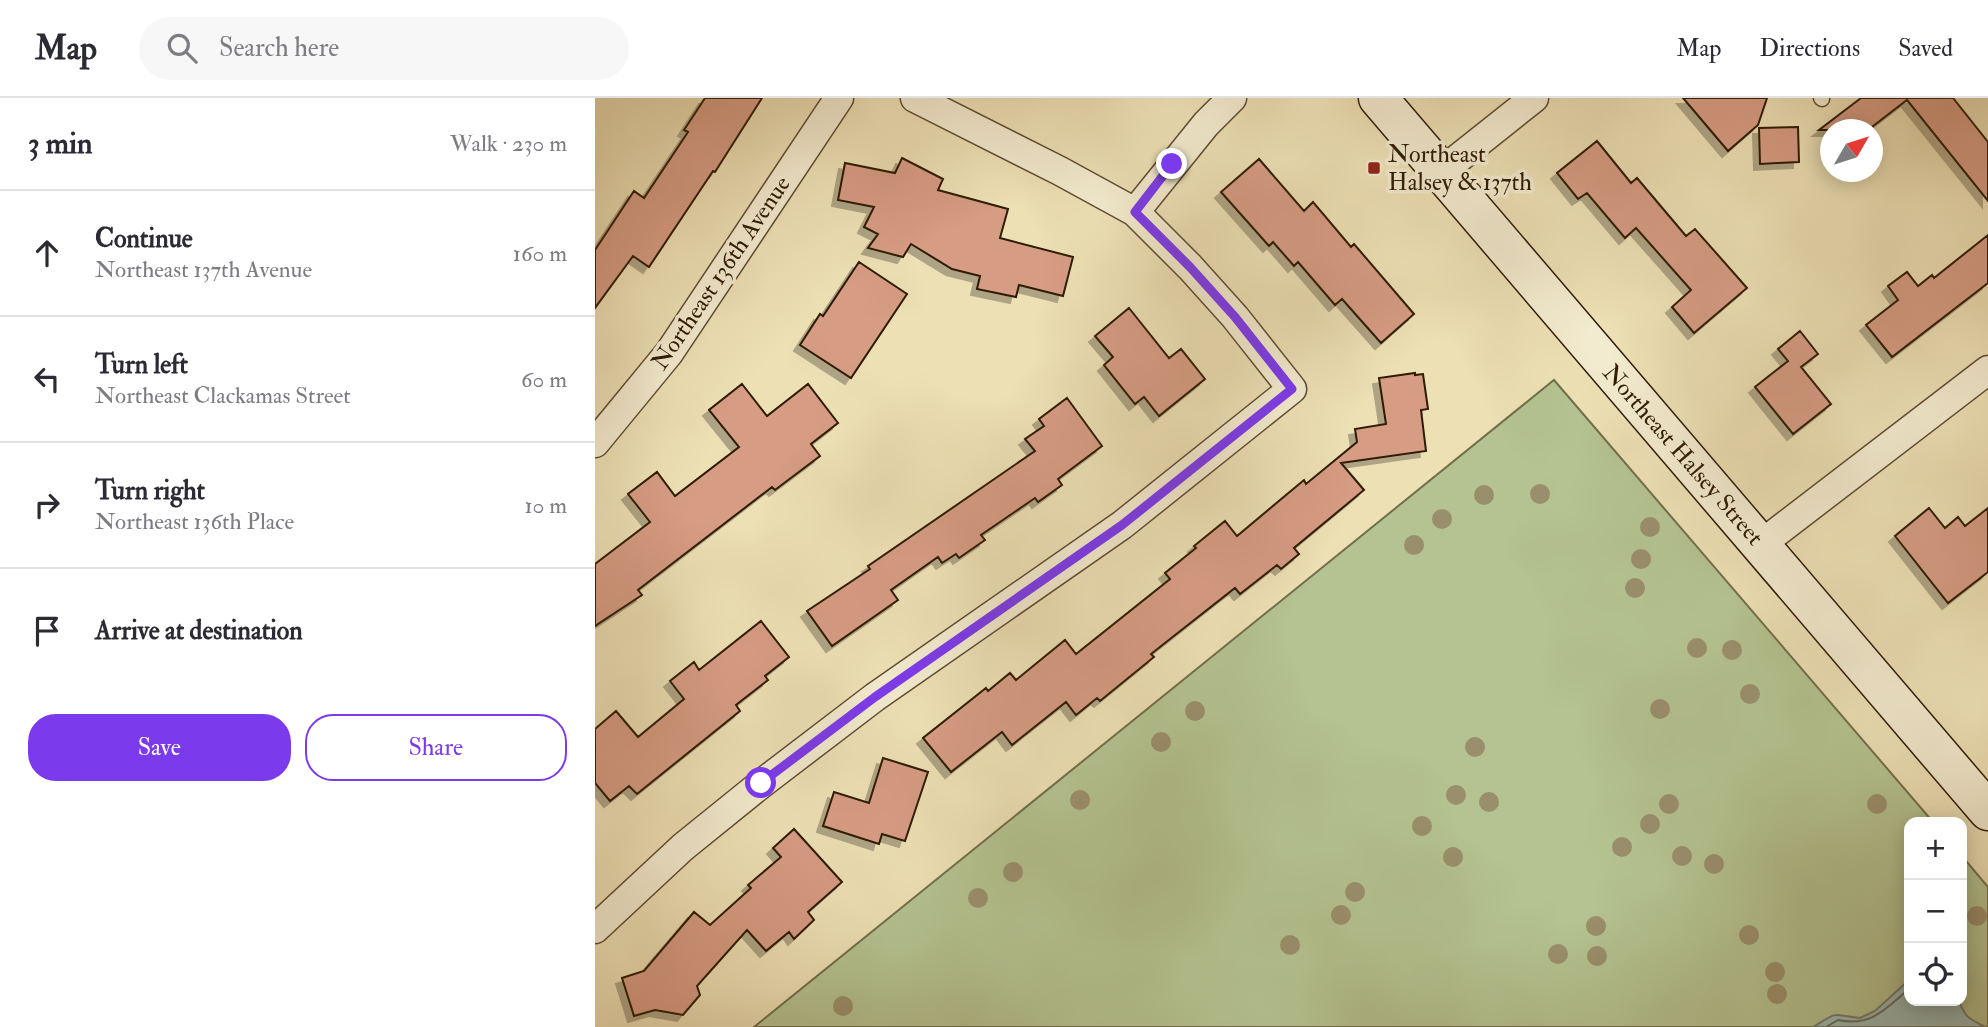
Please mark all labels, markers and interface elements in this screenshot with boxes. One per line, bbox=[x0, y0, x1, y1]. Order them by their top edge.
search box bbox=[139, 17, 629, 80]
text: Map bbox=[35, 28, 97, 69]
icon: search bbox=[163, 29, 201, 67]
text: Search here bbox=[219, 32, 339, 64]
text: Map bbox=[1676, 33, 1721, 64]
text: Directions bbox=[1759, 33, 1860, 64]
text: Saved bbox=[1898, 33, 1953, 64]
north arrow bbox=[1820, 119, 1883, 182]
text: 3 min bbox=[28, 125, 93, 162]
text: Walk · 230 m bbox=[450, 129, 567, 158]
place label: Northeast Halsey & 137th bbox=[1388, 139, 1532, 198]
route end bbox=[1156, 148, 1187, 179]
marker: Northeast Halsey & 137th bbox=[1366, 160, 1382, 176]
street label: Northeast 136th Avenue bbox=[645, 170, 797, 376]
text: Continue bbox=[95, 223, 193, 255]
icon: ahead bbox=[28, 234, 66, 272]
text: 160 m bbox=[513, 239, 567, 268]
text: Northeast 137th Avenue bbox=[95, 255, 312, 284]
text: Turn left bbox=[95, 349, 188, 381]
street label: Northeast Halsey Street bbox=[1596, 358, 1770, 552]
icon: left bbox=[28, 360, 66, 398]
text: 60 m bbox=[521, 365, 567, 394]
text: Northeast Clackamas Street bbox=[95, 381, 351, 410]
text: Turn right bbox=[95, 475, 205, 507]
icon: right bbox=[28, 486, 66, 524]
text: 10 m bbox=[524, 491, 567, 520]
text: Northeast 136th Place bbox=[95, 507, 294, 536]
icon: arrive bbox=[28, 612, 66, 650]
text: Arrive at destination bbox=[95, 615, 303, 647]
button: Save bbox=[28, 714, 291, 781]
button: Share bbox=[305, 714, 567, 781]
route start bbox=[745, 767, 776, 798]
map controls bbox=[1904, 817, 1967, 1006]
button: + bbox=[1904, 817, 1967, 880]
button: − bbox=[1904, 880, 1967, 943]
button: locate bbox=[1904, 943, 1967, 1006]

